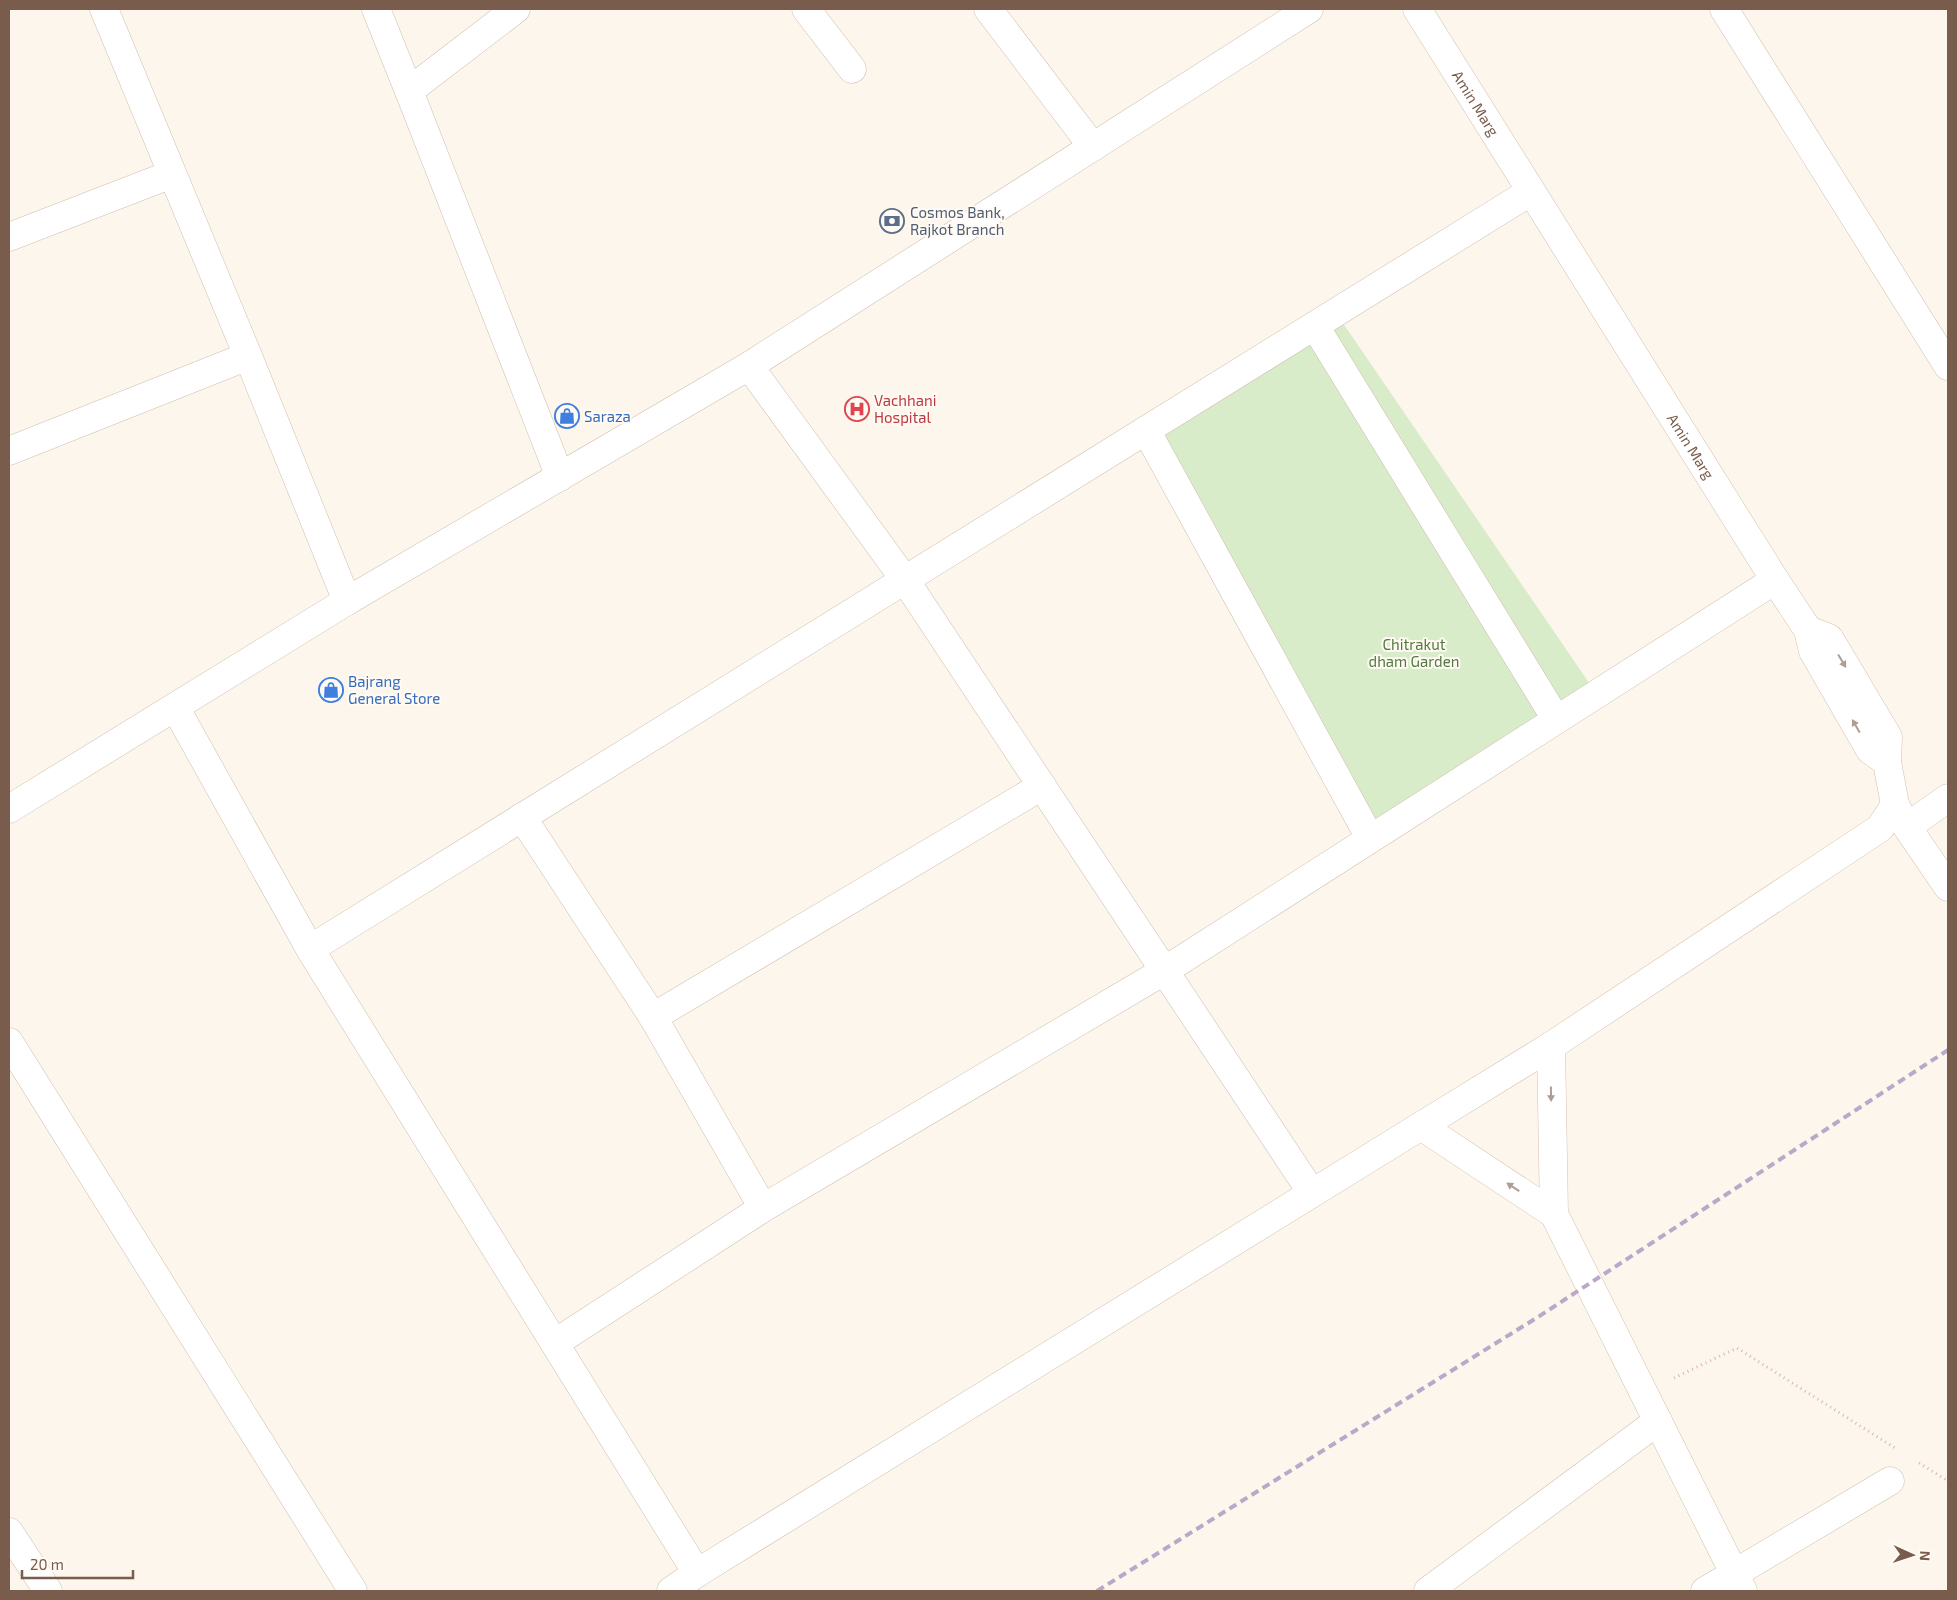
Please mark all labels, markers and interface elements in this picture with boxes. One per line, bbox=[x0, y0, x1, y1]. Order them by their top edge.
street label: Amin Marg bbox=[1449, 67, 1504, 140]
place label: Cosmos Bank, Rajkot Branch bbox=[910, 203, 1005, 239]
bank icon: Cosmos Bank, Rajkot Branch bbox=[879, 208, 905, 234]
place label: Vachhani Hospital bbox=[874, 391, 936, 426]
hospital icon: Vachhani Hospital bbox=[844, 396, 870, 422]
shop icon: Saraza bbox=[554, 403, 580, 429]
place label: Saraza bbox=[584, 407, 631, 425]
street label: Amin Marg bbox=[1664, 410, 1719, 483]
park label: Chitrakut dham Garden bbox=[1369, 635, 1459, 670]
one-way arrow bbox=[1838, 655, 1847, 668]
place label: Bajrang General Store bbox=[348, 672, 440, 707]
shop icon: Bajrang General Store bbox=[318, 677, 344, 703]
one-way arrow bbox=[1851, 719, 1860, 732]
one-way arrow bbox=[1548, 1087, 1556, 1103]
one-way arrow bbox=[1506, 1182, 1520, 1192]
north arrow bbox=[1887, 1530, 1937, 1580]
scale bar bbox=[22, 1548, 134, 1580]
text: N bbox=[1917, 1550, 1934, 1561]
text: 20 m bbox=[30, 1555, 64, 1573]

